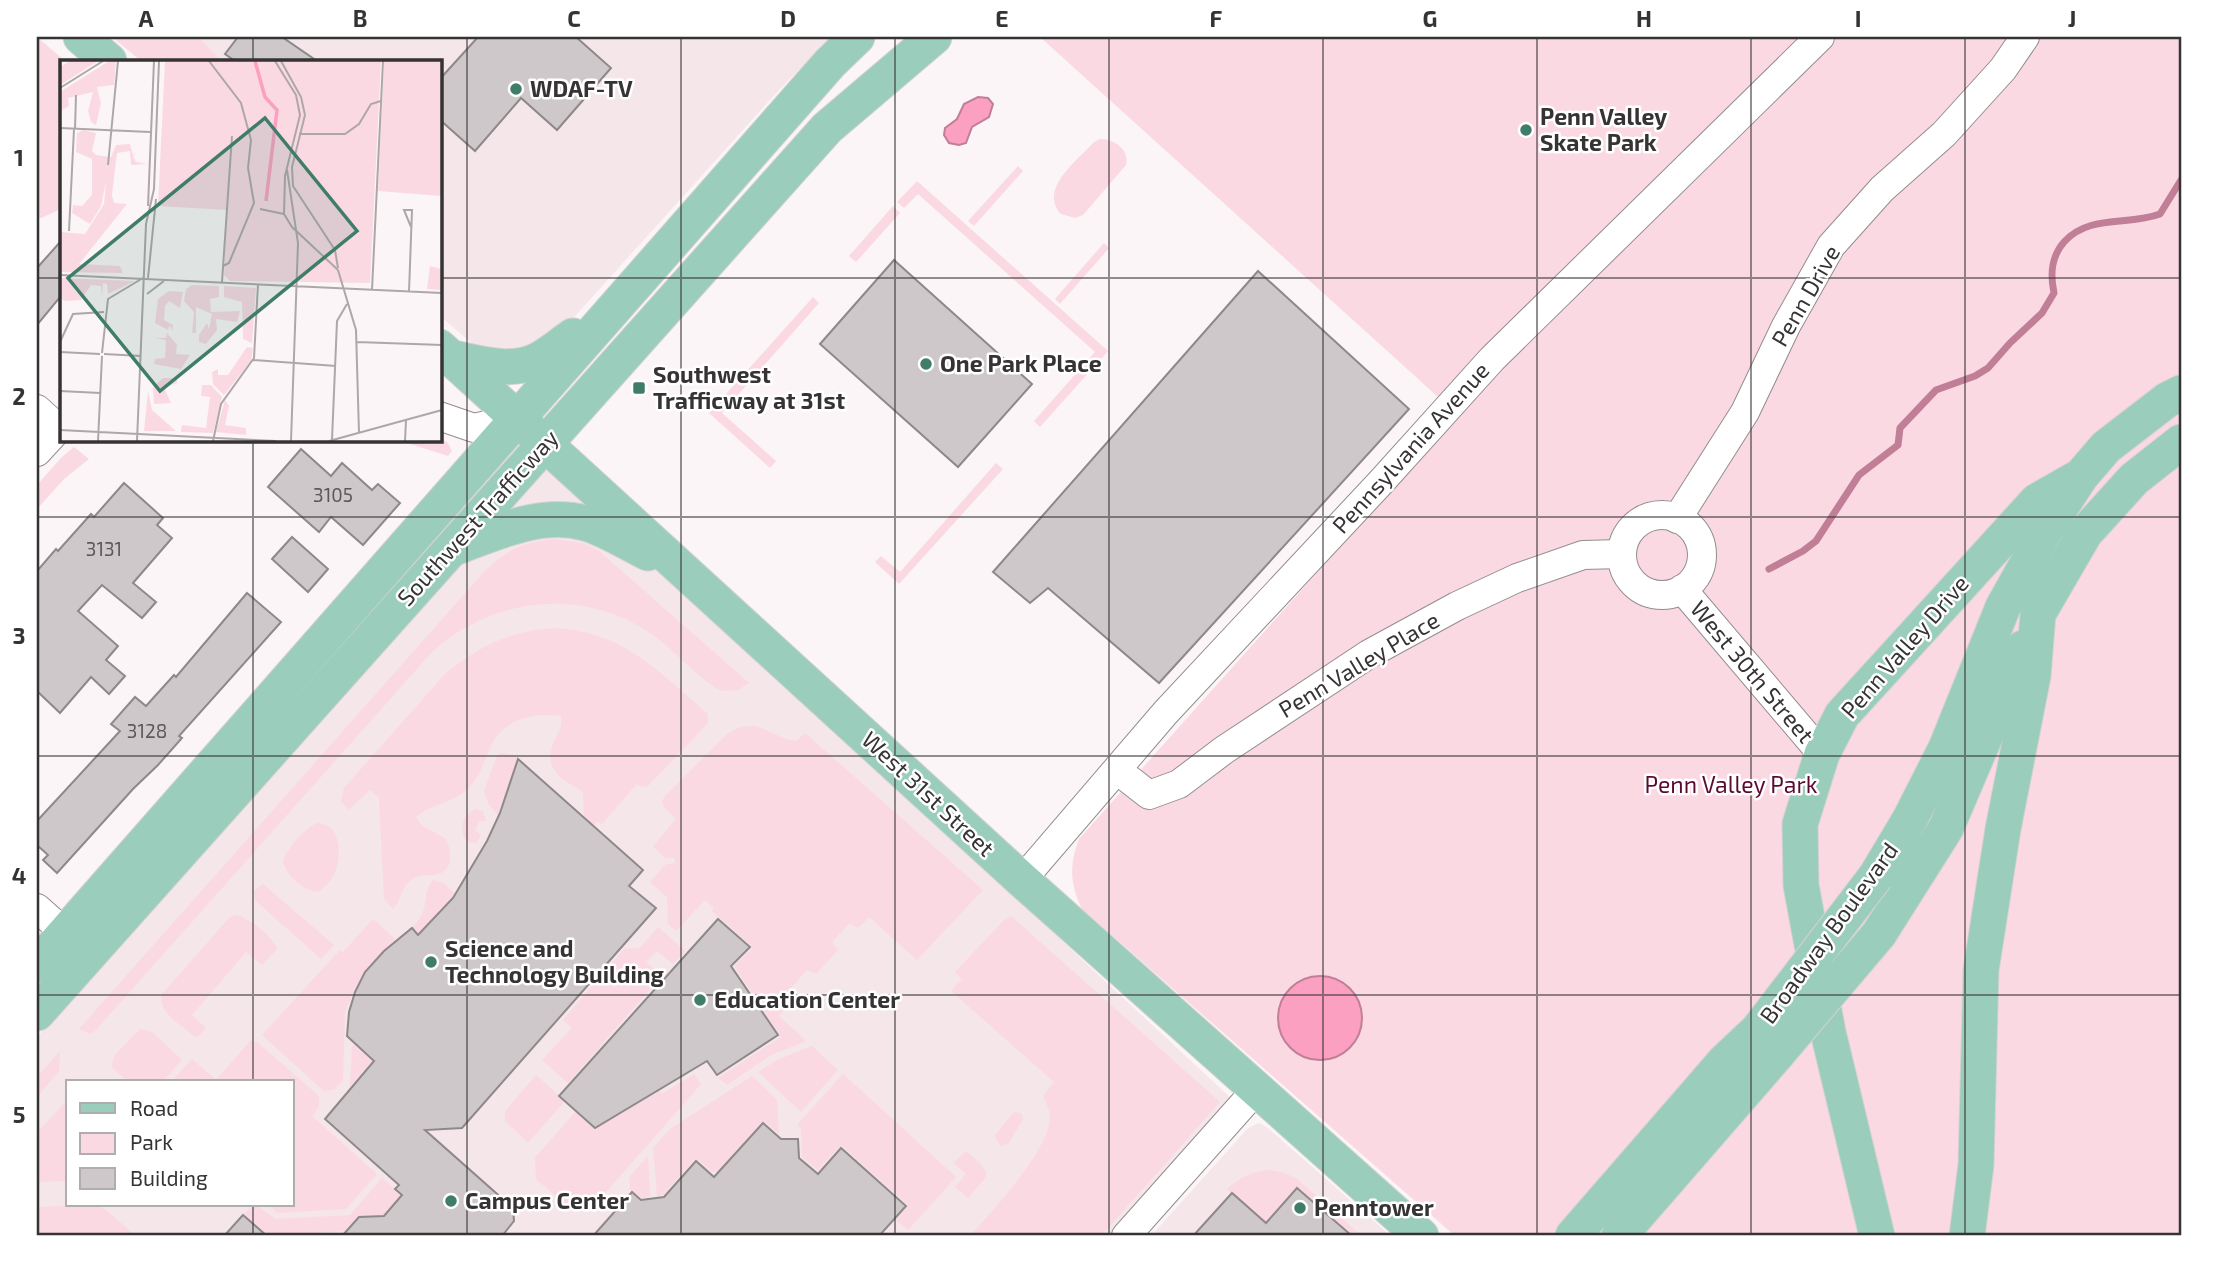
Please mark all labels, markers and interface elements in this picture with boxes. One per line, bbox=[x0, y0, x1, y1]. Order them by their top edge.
text: A bbox=[138, 4, 154, 32]
text: B bbox=[353, 4, 367, 32]
text: C bbox=[567, 4, 581, 32]
text: D bbox=[780, 4, 796, 32]
text: E bbox=[995, 4, 1009, 32]
text: F bbox=[1210, 4, 1223, 32]
text: G bbox=[1423, 4, 1437, 32]
text: H bbox=[1636, 4, 1652, 32]
text: I bbox=[1855, 4, 1861, 32]
text: J bbox=[2068, 4, 2076, 32]
inset map bbox=[60, 60, 441, 441]
place label: WDAF-TV bbox=[530, 74, 633, 102]
marker: WDAF-TV bbox=[508, 81, 524, 97]
place label: Penn Valley Skate Park bbox=[1540, 102, 1667, 156]
marker: Penn Valley Skate Park bbox=[1518, 122, 1534, 138]
text: 1 bbox=[14, 143, 24, 171]
street label: Penn Drive bbox=[1765, 240, 1845, 351]
place label: One Park Place bbox=[940, 349, 1102, 377]
marker: One Park Place bbox=[918, 356, 934, 372]
street label: Pennsylvania Avenue bbox=[1326, 356, 1494, 539]
place label: Southwest Trafficway at 31st bbox=[653, 360, 845, 414]
marker: Southwest Trafficway at 31st bbox=[631, 380, 647, 396]
text: 2 bbox=[12, 382, 26, 410]
street label: Southwest Trafficway bbox=[391, 424, 564, 611]
house number: 3105 bbox=[313, 483, 353, 506]
house number: 3131 bbox=[86, 537, 122, 560]
street label: Penn Valley Drive bbox=[1834, 569, 1974, 724]
street label: West 30th Street bbox=[1685, 595, 1821, 748]
street label: Penn Valley Place bbox=[1273, 605, 1444, 723]
text: 3 bbox=[12, 621, 26, 649]
house number: 3128 bbox=[127, 719, 167, 742]
street label: West 31st Street bbox=[857, 725, 1001, 862]
park label: Penn Valley Park bbox=[1645, 770, 1818, 798]
street label: Broadway Boulevard bbox=[1753, 836, 1903, 1028]
text: 4 bbox=[12, 861, 26, 889]
place label: Science and Technology Building bbox=[445, 934, 665, 988]
marker: Science and Technology Building bbox=[423, 954, 439, 970]
place label: Education Center bbox=[714, 985, 900, 1013]
marker: Education Center bbox=[692, 992, 708, 1008]
legend bbox=[66, 1080, 294, 1206]
text: Road bbox=[130, 1095, 178, 1120]
text: 5 bbox=[13, 1100, 25, 1128]
text: Park bbox=[130, 1129, 173, 1154]
text: Building bbox=[130, 1165, 208, 1190]
place label: Campus Center bbox=[465, 1186, 629, 1214]
marker: Campus Center bbox=[443, 1193, 459, 1209]
place label: Penntower bbox=[1314, 1193, 1434, 1221]
marker: Penntower bbox=[1292, 1200, 1308, 1216]

